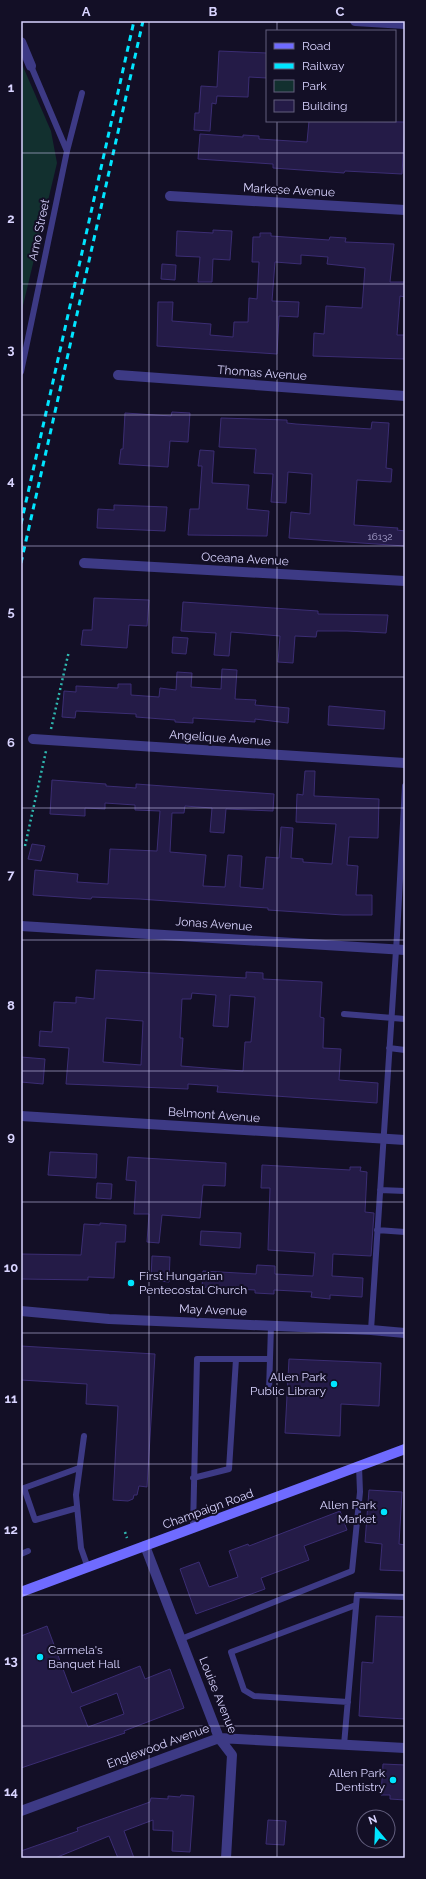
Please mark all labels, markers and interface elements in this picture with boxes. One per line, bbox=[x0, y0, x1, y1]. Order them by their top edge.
text: A bbox=[82, 4, 91, 19]
text: B bbox=[209, 4, 218, 19]
text: C bbox=[336, 4, 345, 19]
legend bbox=[266, 30, 396, 122]
text: Road bbox=[302, 39, 331, 53]
text: Railway bbox=[302, 59, 345, 73]
text: Park bbox=[302, 79, 327, 93]
text: 1 bbox=[8, 80, 15, 95]
text: Building bbox=[302, 99, 348, 113]
street label: Markese Avenue bbox=[243, 181, 335, 199]
street label: Arno Street bbox=[26, 198, 52, 262]
text: 2 bbox=[7, 211, 15, 226]
text: 3 bbox=[7, 342, 15, 357]
street label: Thomas Avenue bbox=[217, 363, 307, 383]
text: 4 bbox=[7, 473, 15, 488]
house number: 16132 bbox=[367, 531, 393, 542]
street label: Oceana Avenue bbox=[201, 550, 289, 568]
text: 5 bbox=[7, 604, 15, 619]
street label: Angelique Avenue bbox=[169, 727, 271, 749]
text: 6 bbox=[7, 735, 15, 750]
text: 7 bbox=[7, 867, 15, 882]
street label: Jonas Avenue bbox=[175, 914, 253, 934]
text: 8 bbox=[7, 998, 15, 1013]
street label: Belmont Avenue bbox=[168, 1105, 260, 1125]
text: 9 bbox=[7, 1129, 15, 1144]
text: 10 bbox=[4, 1260, 18, 1275]
place label: First Hungarian Pentecostal Church bbox=[139, 1269, 247, 1297]
marker: First Hungarian Pentecostal Church bbox=[126, 1278, 136, 1288]
street label: May Avenue bbox=[179, 1302, 247, 1318]
place label: Allen Park Public Library bbox=[250, 1370, 327, 1398]
marker: Allen Park Public Library bbox=[329, 1379, 339, 1389]
text: 11 bbox=[5, 1391, 18, 1406]
street label: Champaign Road bbox=[161, 1486, 255, 1532]
place label: Allen Park Market bbox=[320, 1498, 377, 1526]
marker: Allen Park Market bbox=[379, 1507, 389, 1517]
text: 12 bbox=[4, 1522, 18, 1537]
place label: Carmela's Banquet Hall bbox=[48, 1643, 121, 1671]
marker: Carmela's Banquet Hall bbox=[35, 1652, 45, 1662]
text: 13 bbox=[4, 1653, 18, 1668]
street label: Louise Avenue bbox=[196, 1655, 240, 1735]
street label: Englewood Avenue bbox=[105, 1721, 211, 1771]
place label: Allen Park Dentistry bbox=[329, 1766, 386, 1794]
marker: Allen Park Dentistry bbox=[388, 1775, 398, 1785]
text: 14 bbox=[4, 1784, 18, 1799]
north arrow bbox=[356, 1809, 396, 1849]
text: N bbox=[367, 1813, 379, 1828]

